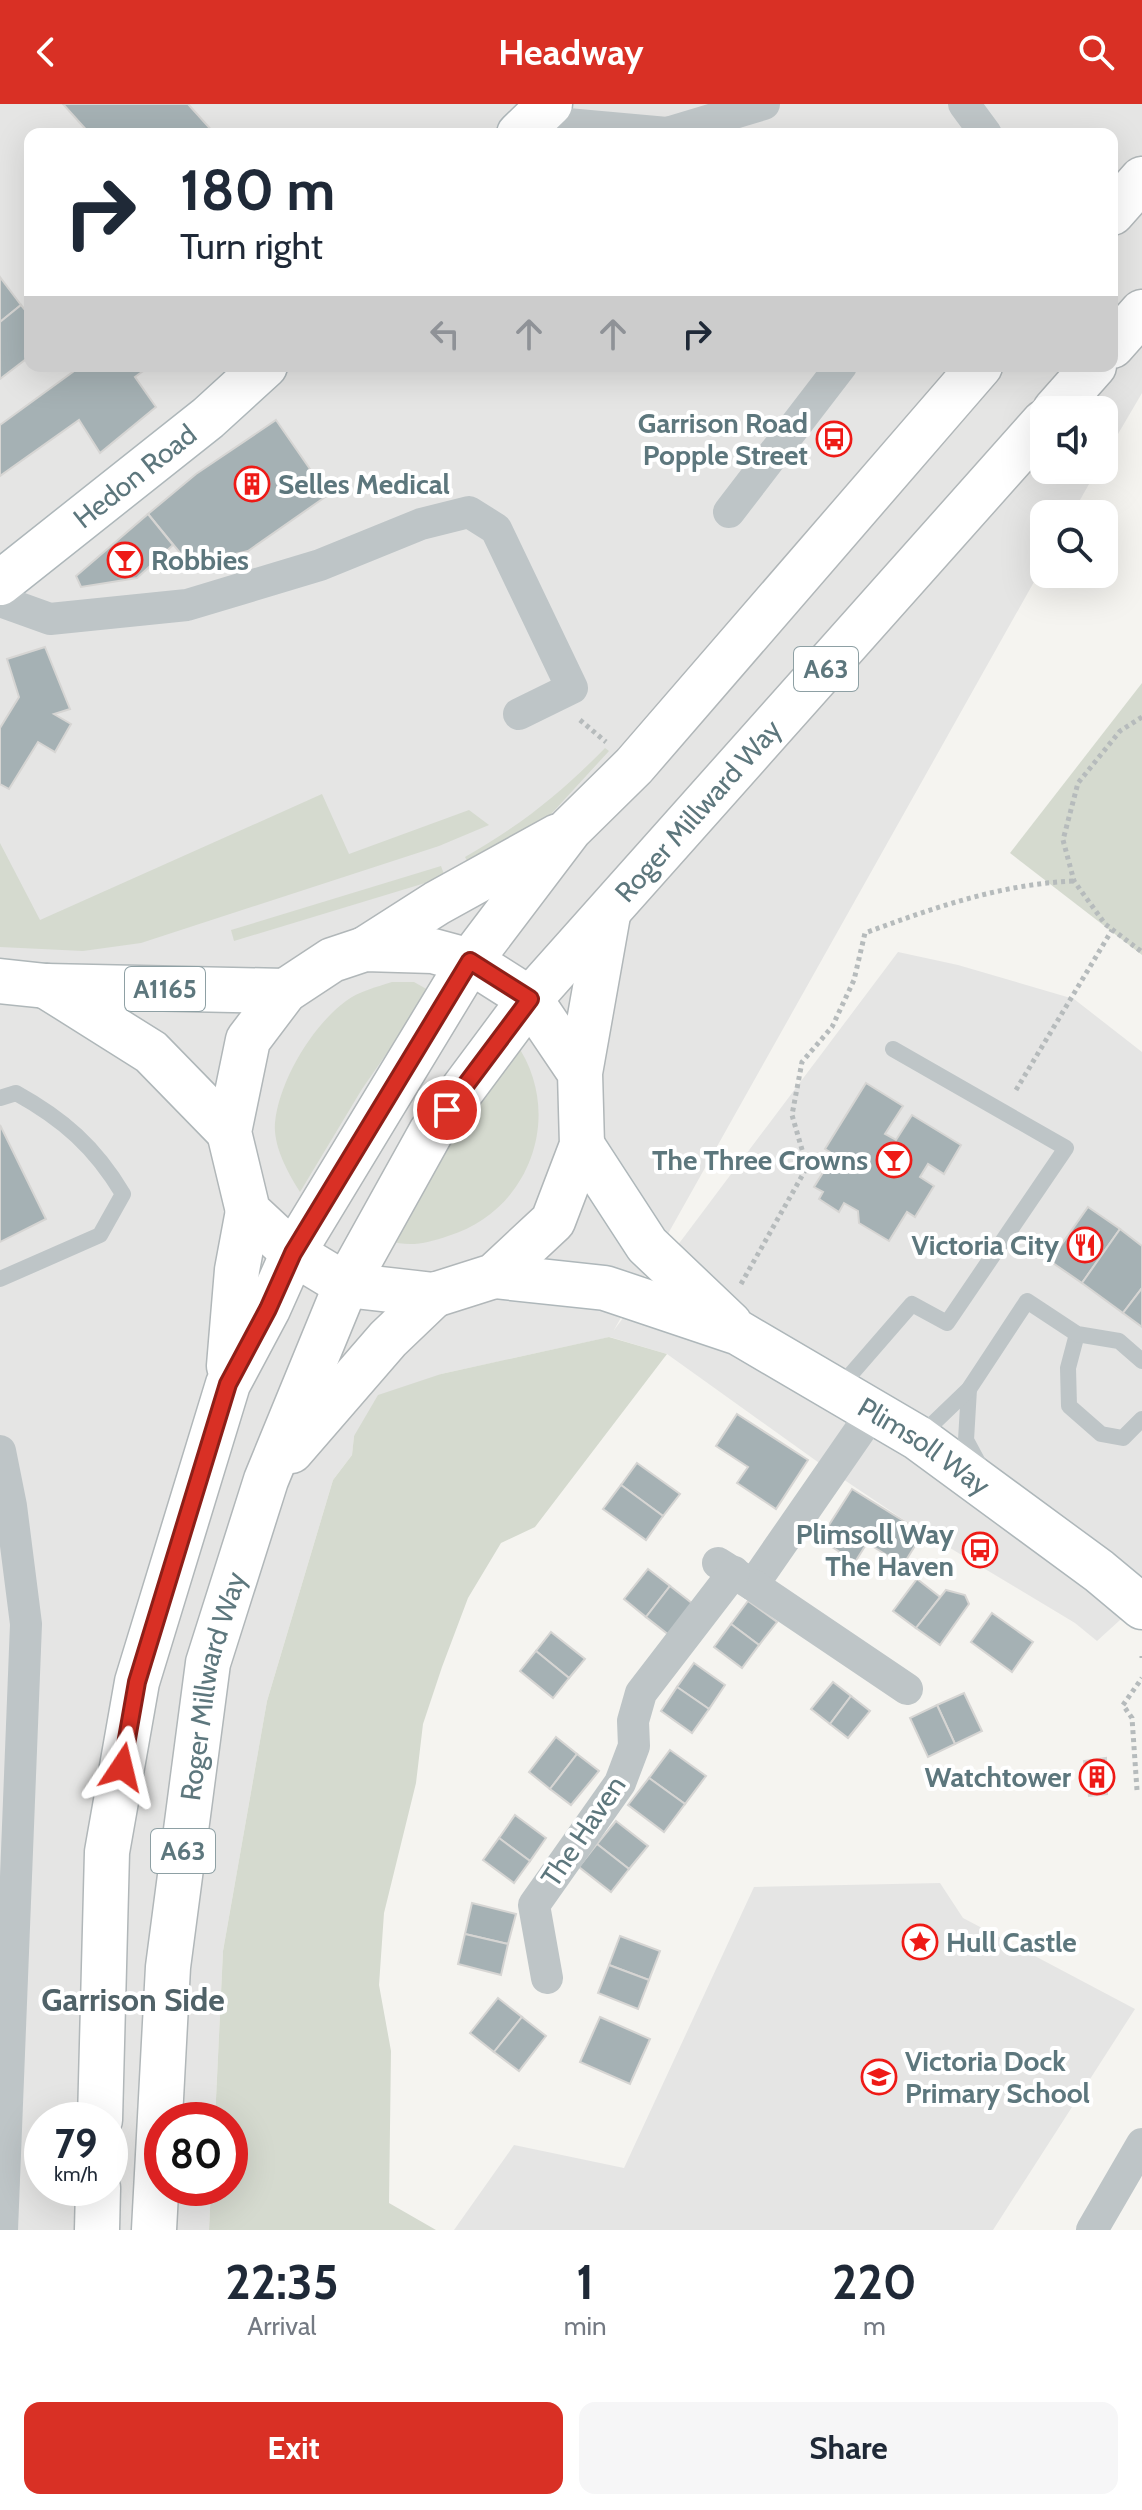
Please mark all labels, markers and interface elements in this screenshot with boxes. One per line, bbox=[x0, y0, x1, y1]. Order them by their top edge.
icon: back bbox=[24, 30, 68, 74]
text: Headway bbox=[498, 30, 644, 74]
icon: search bbox=[1074, 30, 1118, 74]
text: 180 m bbox=[180, 156, 335, 224]
icon: right bbox=[48, 160, 152, 264]
text: Turn right bbox=[180, 224, 323, 268]
icon: left bbox=[423, 312, 467, 356]
icon: ahead bbox=[507, 312, 551, 356]
icon: ahead bbox=[591, 312, 635, 356]
icon: right bbox=[675, 312, 719, 356]
map controls bbox=[1030, 396, 1118, 588]
button: sound bbox=[1030, 396, 1118, 484]
place label: Garrison Road Popple Street bbox=[638, 406, 808, 472]
street label: Hedon Road bbox=[66, 417, 203, 535]
bus stop icon: Garrison Road Popple Street bbox=[815, 420, 853, 458]
building icon: Selles Medical bbox=[233, 465, 271, 503]
place label: Selles Medical bbox=[278, 467, 450, 501]
button: search bbox=[1030, 500, 1118, 588]
bar icon: Robbies bbox=[106, 541, 144, 579]
place label: Robbies bbox=[151, 543, 249, 577]
road number: A63 bbox=[794, 647, 858, 691]
street label: Roger Millward Way bbox=[608, 712, 788, 909]
road number: A1165 bbox=[125, 967, 205, 1011]
pin bbox=[413, 1076, 481, 1144]
icon: arrive bbox=[425, 1088, 469, 1132]
bar icon: The Three Crowns bbox=[875, 1141, 913, 1179]
place label: The Three Crowns bbox=[652, 1143, 868, 1177]
restaurant icon: Victoria City bbox=[1066, 1226, 1104, 1264]
place label: Victoria City bbox=[911, 1228, 1059, 1262]
street label: Plimsoll Way bbox=[852, 1390, 997, 1502]
place label: Plimsoll Way The Haven bbox=[796, 1517, 954, 1583]
bus stop icon: Plimsoll Way The Haven bbox=[961, 1531, 999, 1569]
street label: Roger Millward Way bbox=[173, 1568, 253, 1803]
position arrow bbox=[80, 1725, 164, 1809]
building icon: Watchtower bbox=[1078, 1758, 1116, 1796]
place label: Watchtower bbox=[924, 1760, 1072, 1794]
street label: The Haven bbox=[534, 1769, 632, 1893]
road number: A63 bbox=[151, 1829, 215, 1873]
place icon: Hull Castle bbox=[901, 1923, 939, 1961]
place label: Hull Castle bbox=[946, 1925, 1077, 1959]
district label: Garrison Side bbox=[41, 1980, 225, 2019]
place label: Victoria Dock Primary School bbox=[905, 2044, 1090, 2110]
school or university icon: Victoria Dock Primary School bbox=[860, 2058, 898, 2096]
speed limit sign: 80 bbox=[144, 2102, 248, 2206]
text: 79 bbox=[55, 2119, 97, 2168]
text: km/h bbox=[54, 2162, 98, 2186]
text: 22:35 bbox=[225, 2253, 338, 2311]
text: 1 bbox=[576, 2253, 594, 2311]
text: 220 bbox=[832, 2253, 917, 2311]
text: Arrival bbox=[247, 2310, 317, 2342]
text: min bbox=[564, 2310, 607, 2342]
text: m bbox=[863, 2310, 886, 2342]
button: Exit bbox=[24, 2402, 563, 2494]
button: Share bbox=[579, 2402, 1118, 2494]

